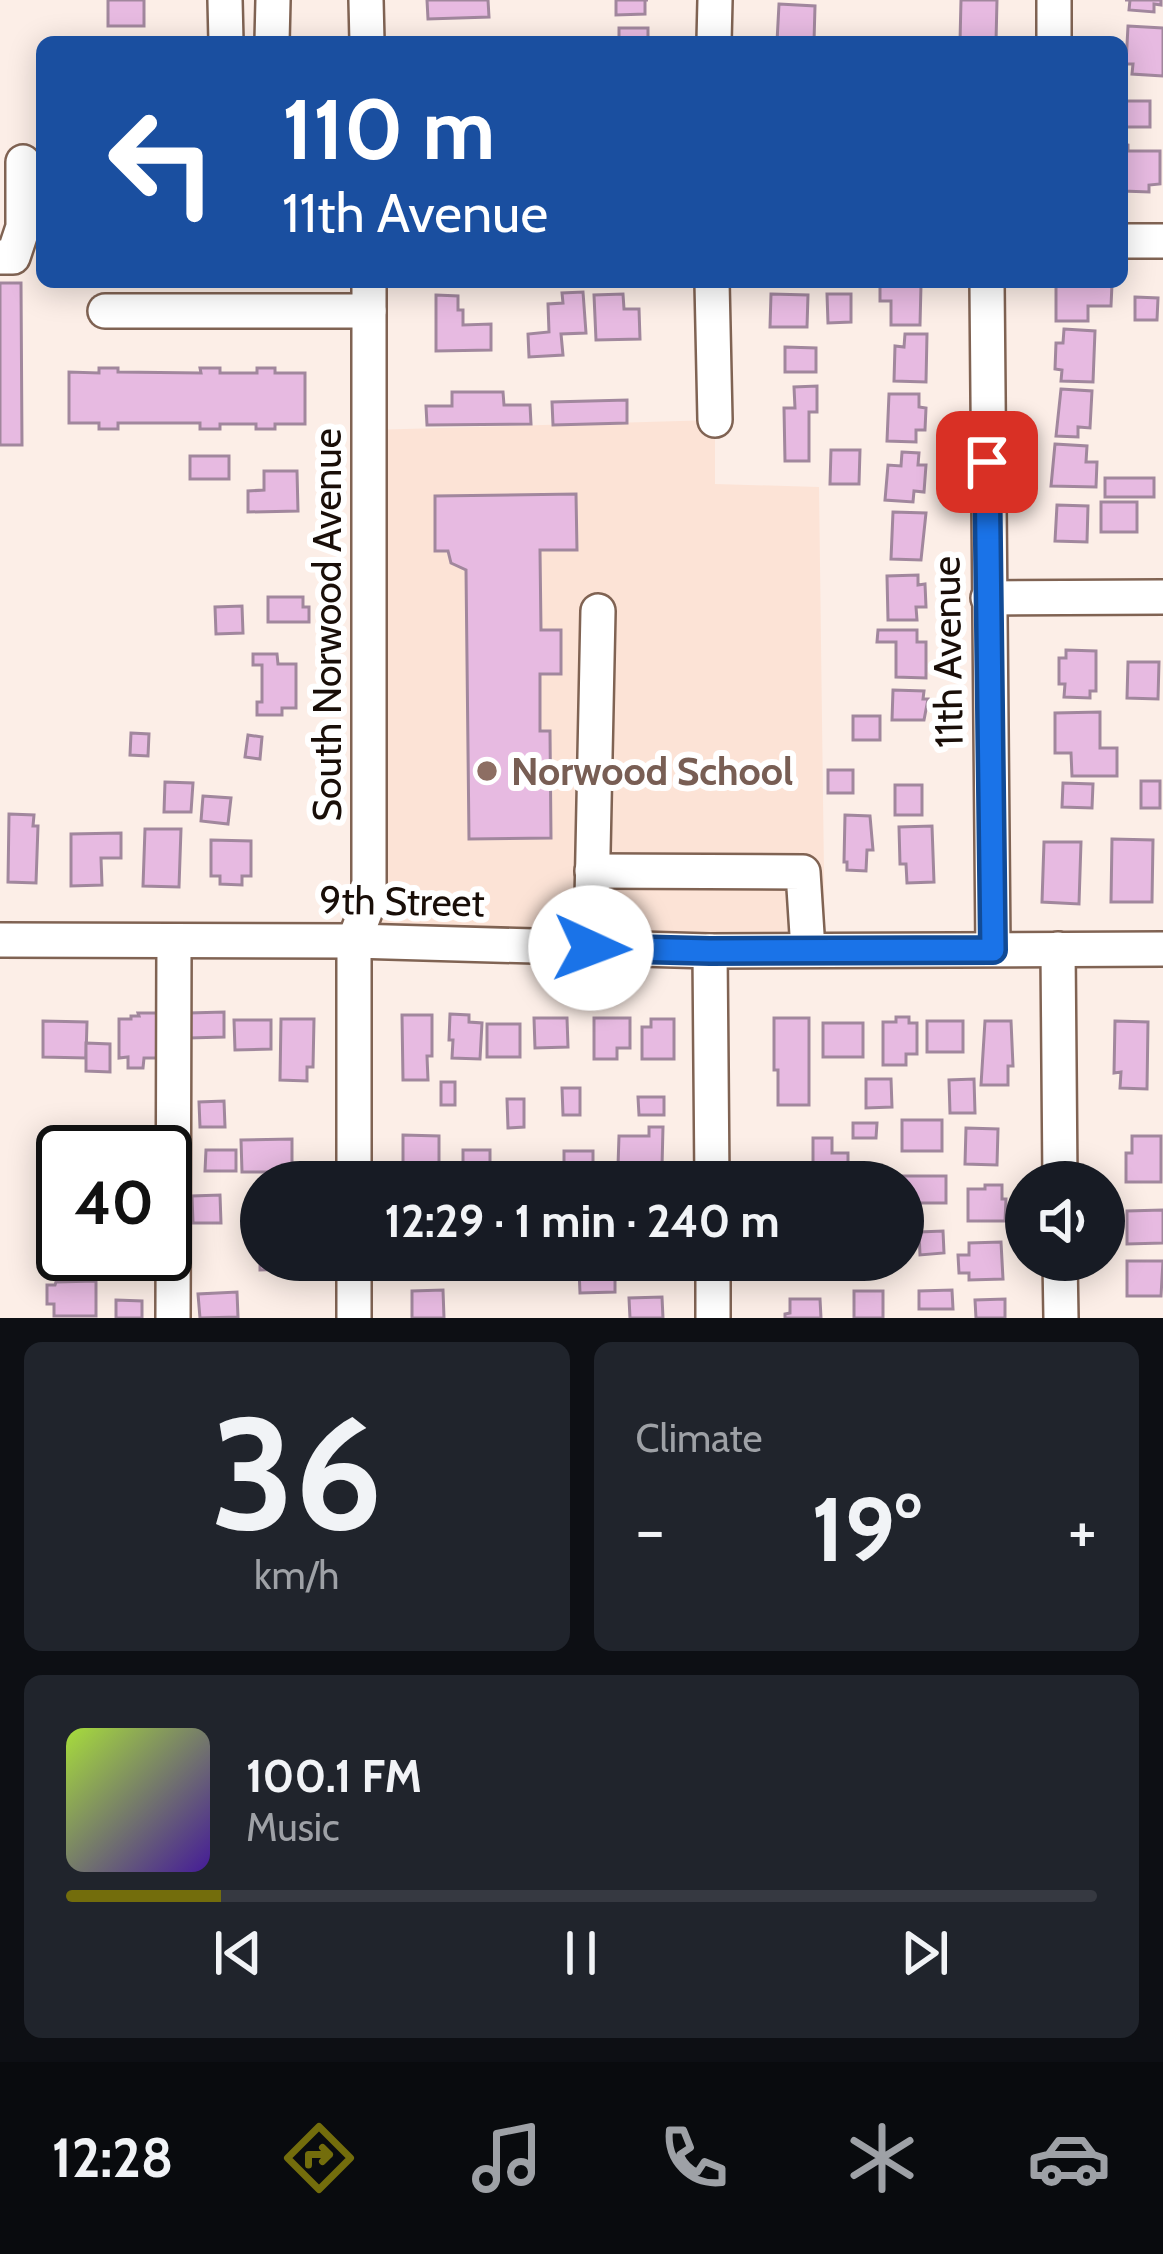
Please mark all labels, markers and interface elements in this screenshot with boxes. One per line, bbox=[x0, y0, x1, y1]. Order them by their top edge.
text: 110 m bbox=[282, 78, 495, 180]
icon: left bbox=[84, 84, 240, 240]
text: 11th Avenue bbox=[282, 180, 548, 246]
pin bbox=[936, 411, 1038, 513]
street label: South Norwood Avenue bbox=[303, 428, 351, 822]
icon: arrive bbox=[954, 429, 1020, 495]
street label: 11th Avenue bbox=[921, 556, 973, 748]
place label: Norwood School bbox=[511, 747, 793, 795]
marker: Norwood School bbox=[474, 758, 500, 784]
street label: 9th Street bbox=[319, 876, 485, 926]
position arrow bbox=[528, 885, 654, 1011]
speed limit sign: 40 bbox=[36, 1125, 192, 1281]
map controls bbox=[1005, 1161, 1125, 1281]
button: sound bbox=[1005, 1161, 1125, 1281]
text: 12:29 · 1 min · 240 m bbox=[384, 1194, 780, 1248]
text: 36 bbox=[211, 1378, 383, 1568]
text: Climate bbox=[636, 1414, 762, 1462]
text: 19° bbox=[811, 1474, 921, 1584]
text: − bbox=[636, 1489, 665, 1570]
text: + bbox=[1068, 1489, 1097, 1570]
text: km/h bbox=[254, 1551, 339, 1599]
text: 100.1 FM bbox=[246, 1749, 422, 1803]
text: Music bbox=[246, 1803, 340, 1851]
icon: previous bbox=[205, 1920, 271, 1986]
icon: pause bbox=[548, 1920, 614, 1986]
icon: next bbox=[892, 1920, 958, 1986]
icon: directions bbox=[277, 2116, 361, 2200]
icon: music bbox=[465, 2116, 549, 2200]
icon: phone bbox=[652, 2116, 736, 2200]
icon: climate bbox=[840, 2116, 924, 2200]
icon: car bbox=[1027, 2116, 1111, 2200]
text: 12:28 bbox=[52, 2125, 173, 2191]

